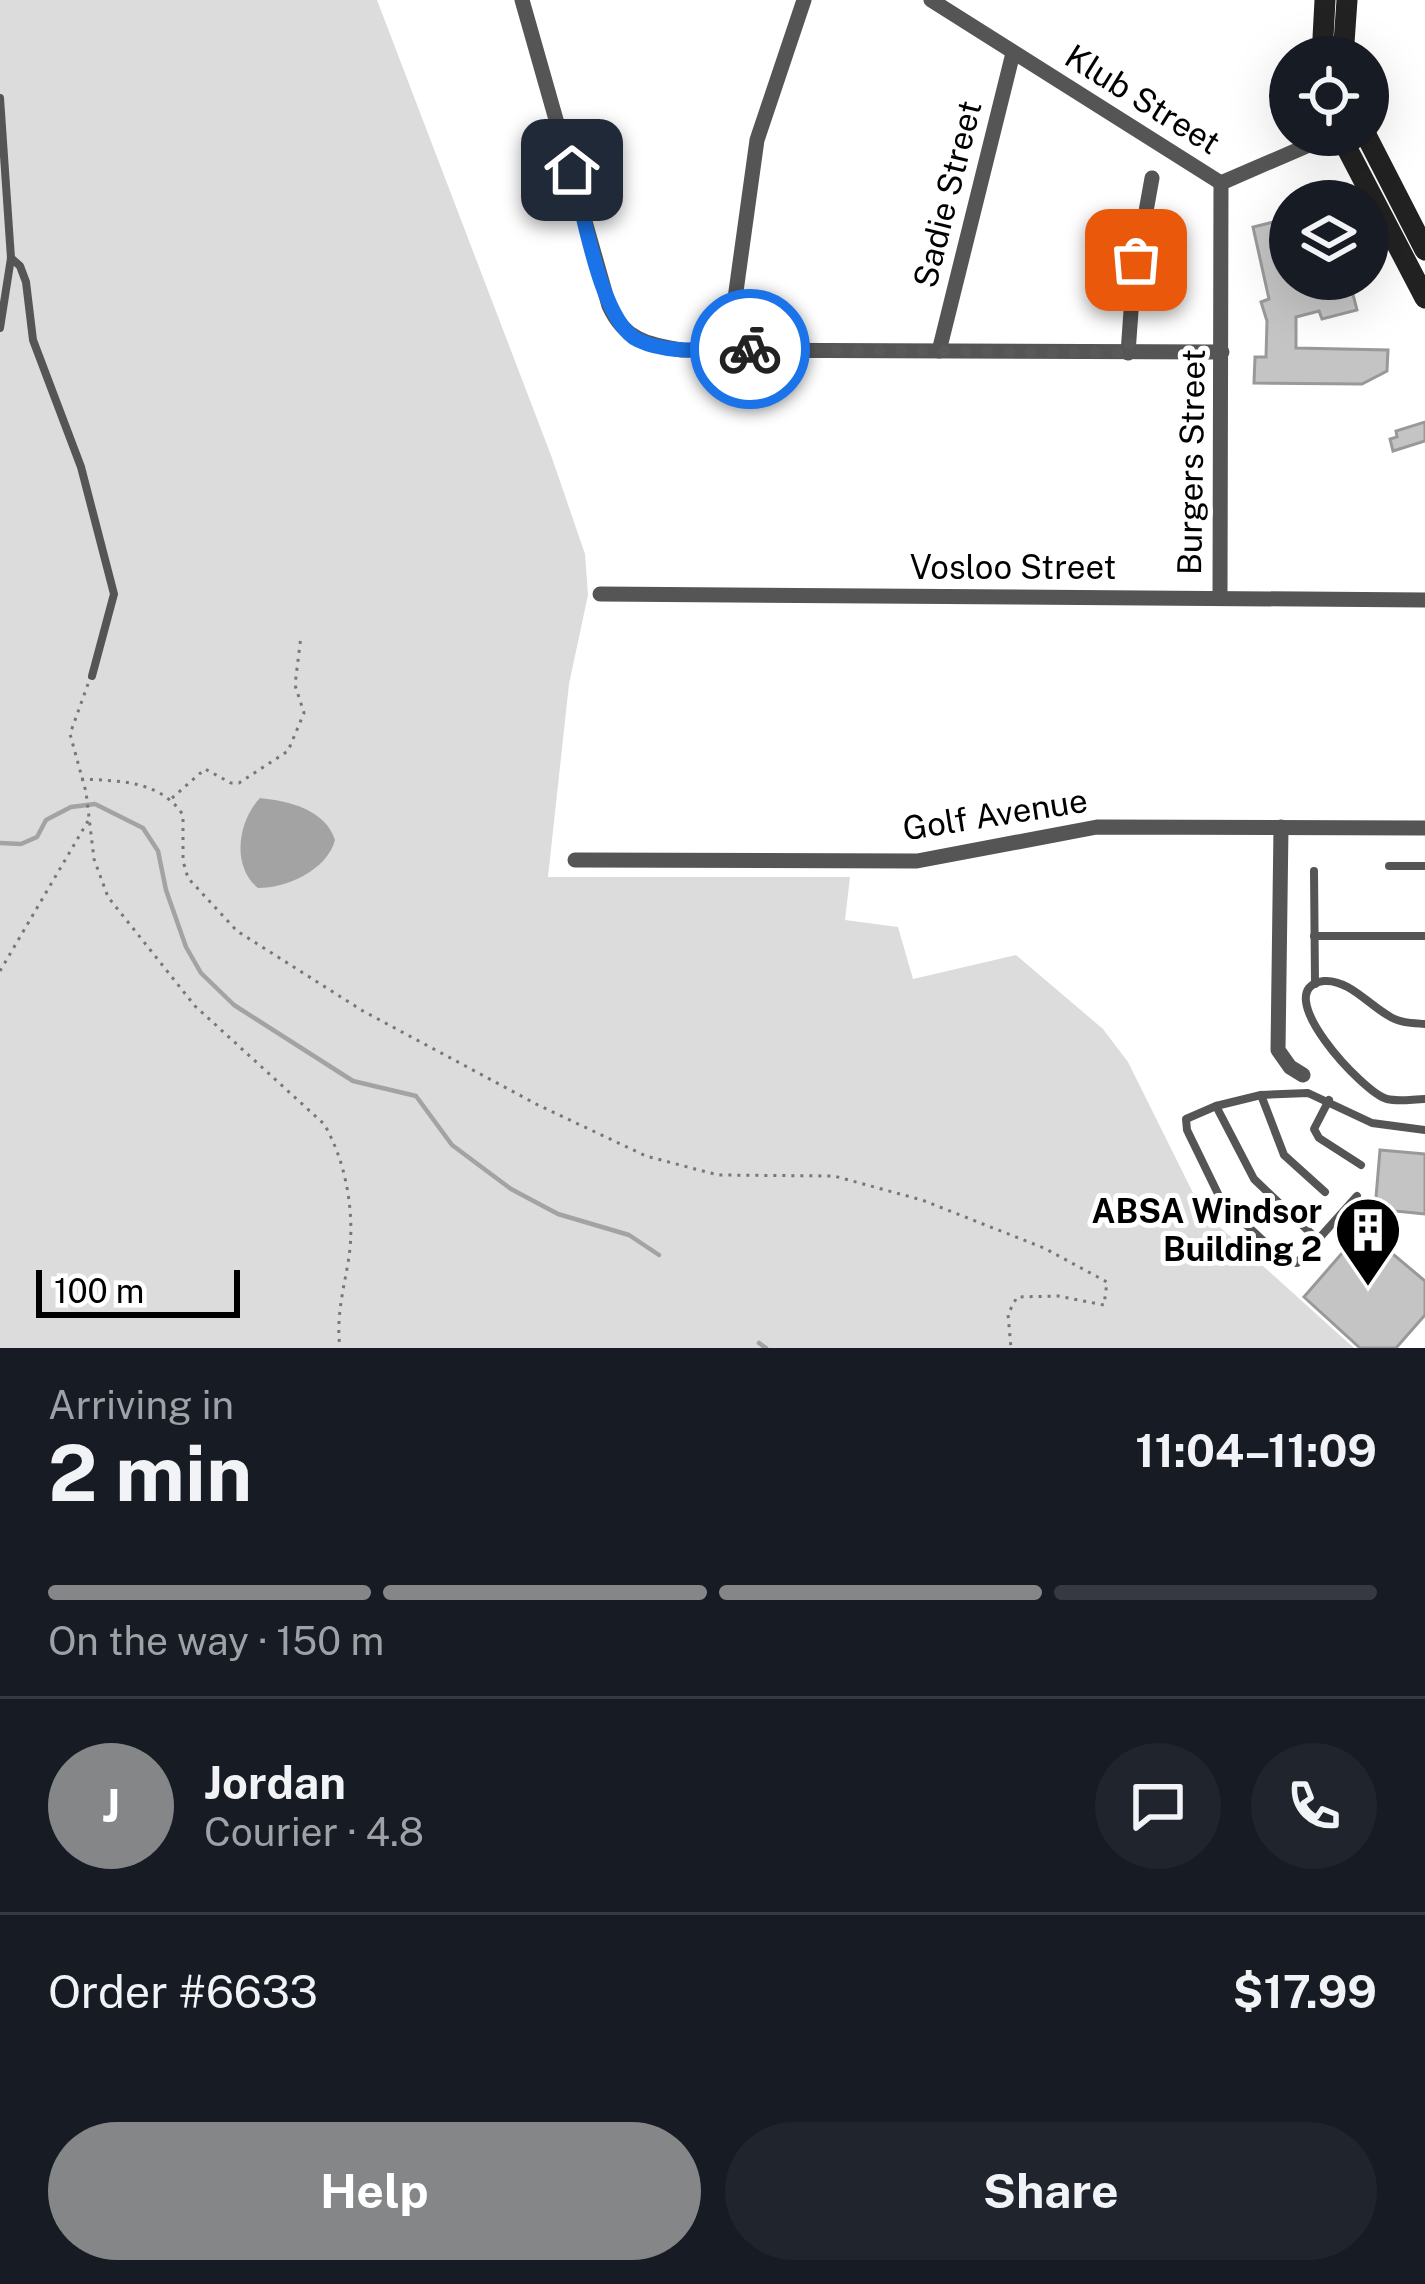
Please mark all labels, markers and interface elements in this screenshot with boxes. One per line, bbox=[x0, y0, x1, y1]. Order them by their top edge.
street label: Klub Street bbox=[1059, 36, 1227, 162]
map controls bbox=[1269, 36, 1389, 300]
button: locate bbox=[1269, 36, 1389, 156]
street label: Sadie Street bbox=[905, 97, 989, 291]
pin bbox=[521, 119, 623, 221]
icon: home bbox=[539, 137, 605, 203]
button: layers bbox=[1269, 180, 1389, 300]
pin bbox=[1085, 209, 1187, 311]
icon: bag bbox=[1103, 227, 1169, 293]
courier bbox=[690, 289, 810, 409]
icon: bike bbox=[717, 316, 783, 382]
street label: Burgers Street bbox=[1170, 349, 1212, 575]
street label: Vosloo Street bbox=[910, 548, 1116, 586]
street label: Golf Avenue bbox=[900, 781, 1090, 847]
place label: ABSA Windsor Building 2 bbox=[1091, 1192, 1322, 1268]
building icon: ABSA Windsor Building 2 bbox=[1333, 1195, 1403, 1289]
scale bar bbox=[36, 1264, 240, 1317]
text: 100 m bbox=[54, 1272, 144, 1310]
text: Arriving in bbox=[48, 1382, 234, 1428]
text: 11:04–11:09 bbox=[1135, 1424, 1377, 1477]
text: 2 min bbox=[48, 1427, 252, 1519]
text: On the way · 150 m bbox=[48, 1618, 384, 1664]
button: chat bbox=[1095, 1743, 1221, 1869]
button: phone bbox=[1251, 1743, 1377, 1869]
text: Jordan bbox=[204, 1756, 346, 1809]
text: J bbox=[102, 1779, 120, 1832]
text: Courier · 4.8 bbox=[204, 1809, 424, 1855]
text: Order #6633 bbox=[48, 1965, 318, 2018]
text: $17.99 bbox=[1233, 1965, 1377, 2018]
button: Help bbox=[48, 2122, 701, 2260]
button: Share bbox=[725, 2122, 1377, 2260]

